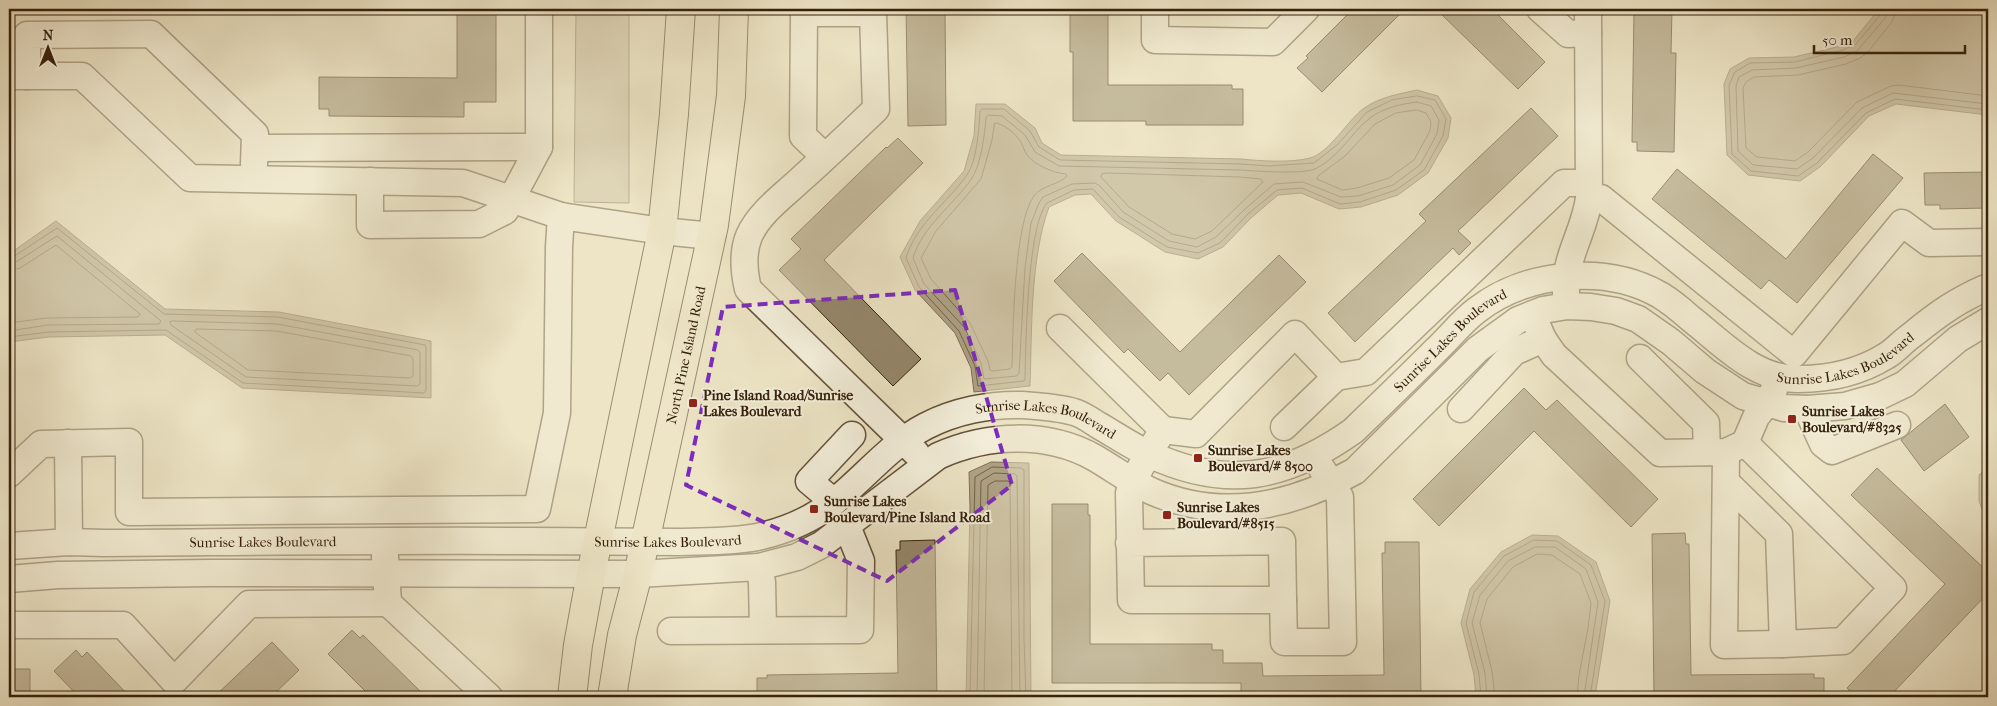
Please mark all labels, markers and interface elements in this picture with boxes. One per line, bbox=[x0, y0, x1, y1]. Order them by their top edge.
north arrow bbox=[22, 22, 72, 72]
scale bar bbox=[1814, 22, 1966, 54]
text: N bbox=[43, 27, 54, 44]
text: 50 m bbox=[1822, 31, 1853, 49]
street label: North Pine Island Road bbox=[662, 284, 709, 426]
street label: Sunrise Lakes Boulevard bbox=[1390, 285, 1510, 395]
street label: Sunrise Lakes Boulevard bbox=[1775, 328, 1917, 388]
place label: Pine Island Road/Sunrise Lakes Boulevard bbox=[703, 387, 853, 420]
street label: Sunrise Lakes Boulevard bbox=[974, 396, 1120, 443]
marker: Pine Island Road/Sunrise Lakes Boulevard bbox=[687, 397, 699, 409]
place label: Sunrise Lakes Boulevard/#8325 bbox=[1802, 403, 1902, 436]
marker: Sunrise Lakes Boulevard/#8325 bbox=[1786, 413, 1798, 425]
place label: Sunrise Lakes Boulevard/# 8500 bbox=[1208, 442, 1313, 475]
marker: Sunrise Lakes Boulevard/# 8500 bbox=[1192, 452, 1204, 464]
place label: Sunrise Lakes Boulevard/Pine Island Road bbox=[824, 493, 991, 526]
place label: Sunrise Lakes Boulevard/#8515 bbox=[1177, 499, 1275, 532]
marker: Sunrise Lakes Boulevard/Pine Island Road bbox=[808, 503, 820, 515]
marker: Sunrise Lakes Boulevard/#8515 bbox=[1161, 509, 1173, 521]
street label: Sunrise Lakes Boulevard bbox=[594, 531, 742, 551]
street label: Sunrise Lakes Boulevard bbox=[189, 533, 337, 551]

